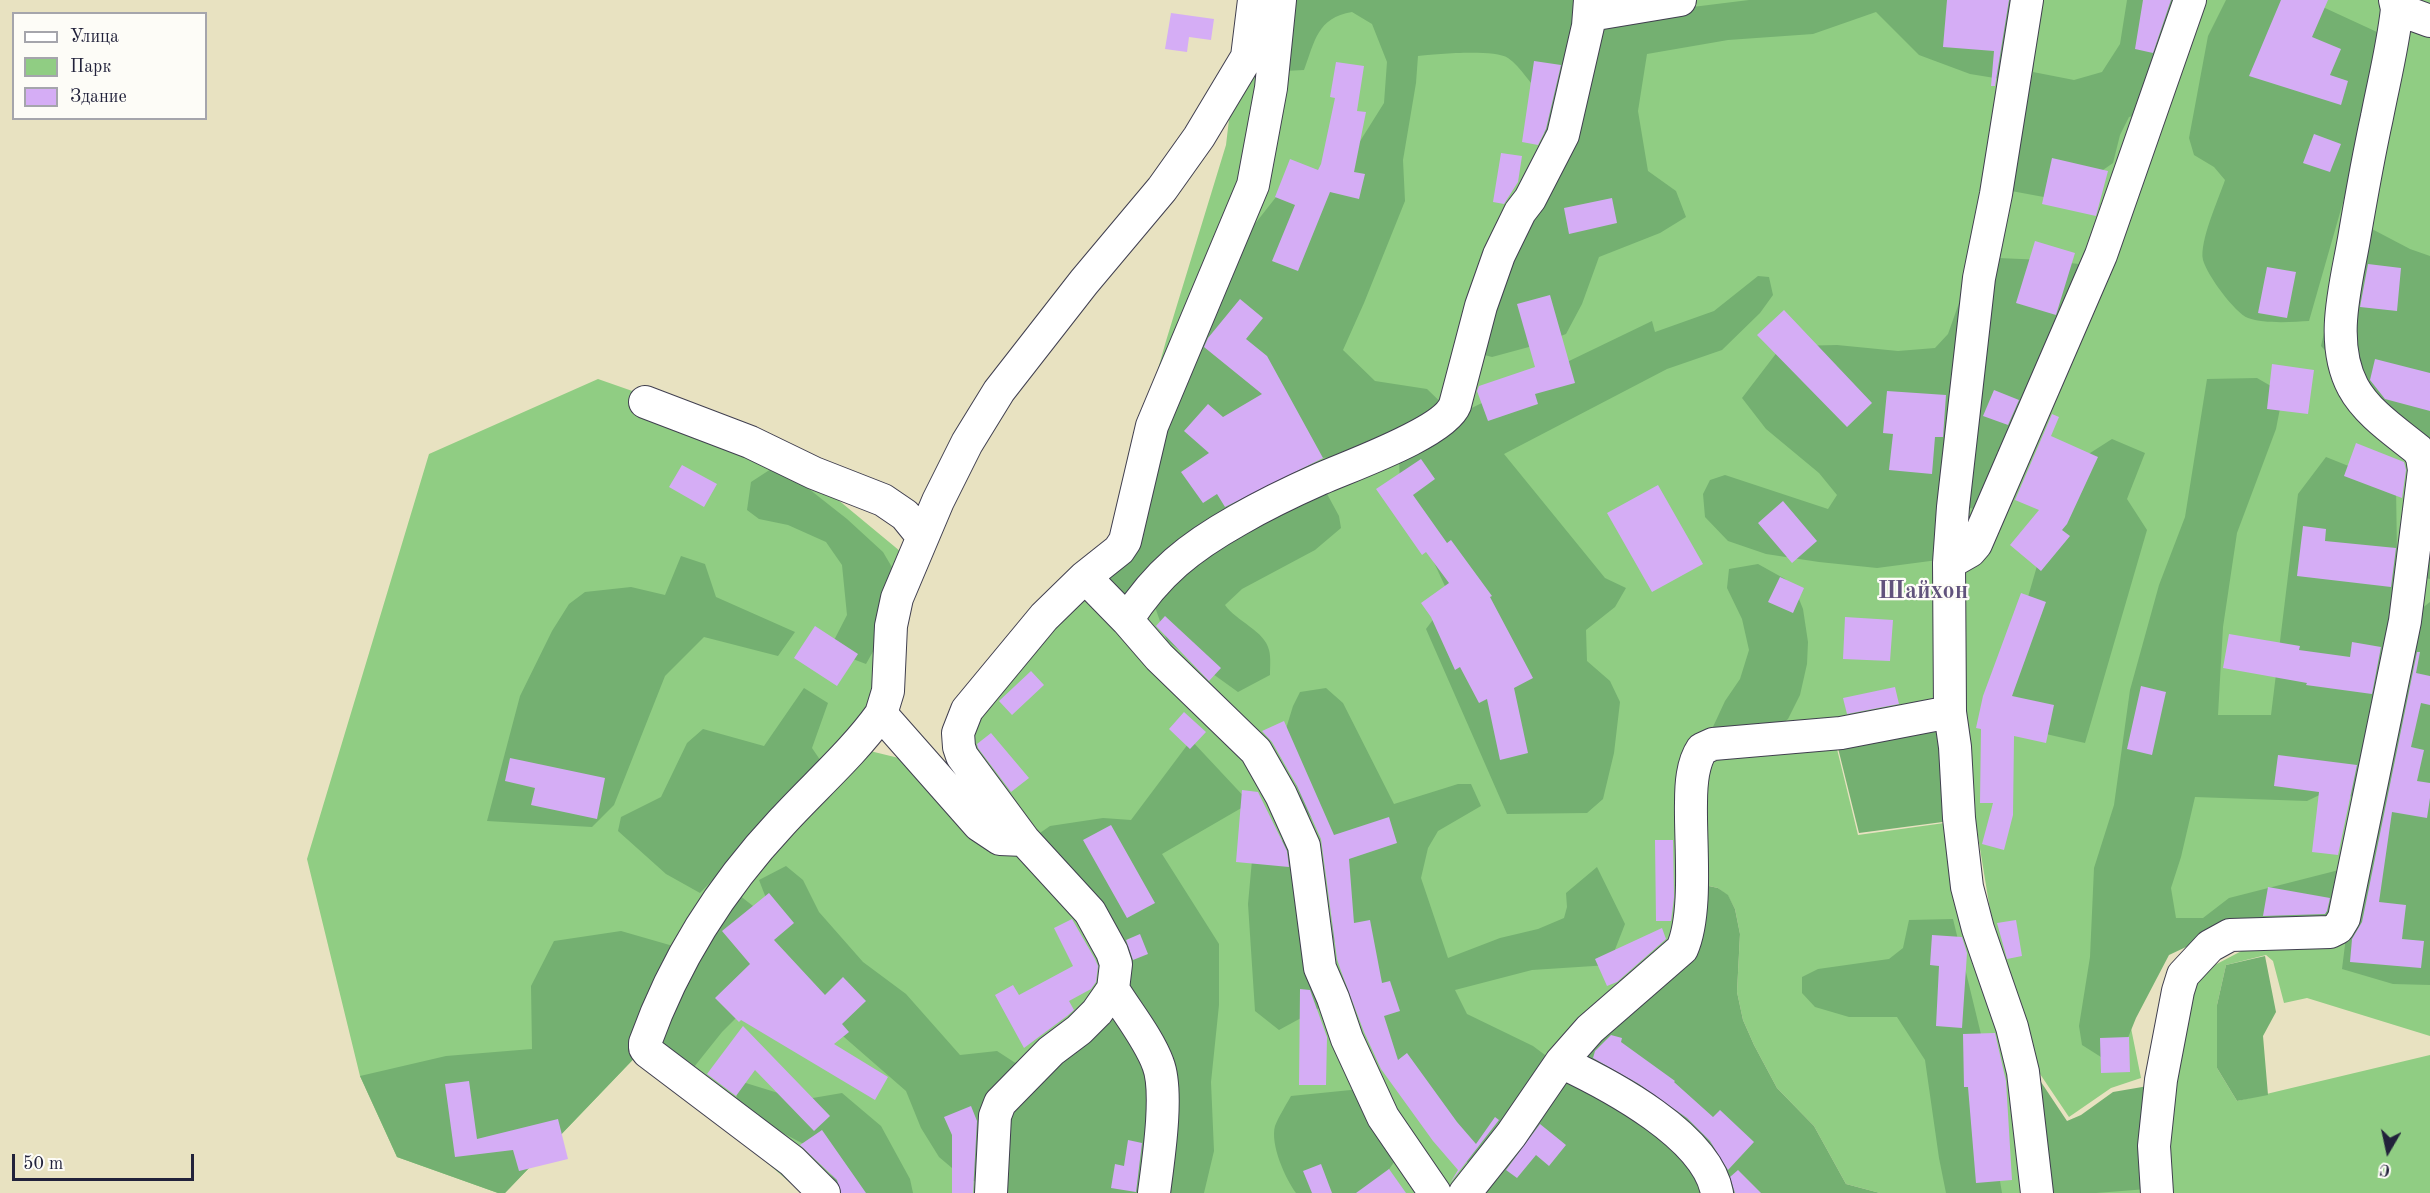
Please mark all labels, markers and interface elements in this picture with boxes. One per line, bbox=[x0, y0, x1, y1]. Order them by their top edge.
legend bbox=[12, 12, 207, 120]
text: Улица bbox=[70, 28, 119, 46]
text: Парк bbox=[70, 58, 111, 76]
text: Здание bbox=[70, 88, 127, 106]
district label: Шайхон bbox=[1878, 578, 1968, 606]
north arrow bbox=[2358, 1121, 2418, 1181]
scale bar bbox=[15, 1142, 196, 1180]
text: 50 m bbox=[23, 1155, 63, 1173]
text: С bbox=[2379, 1160, 2392, 1178]

